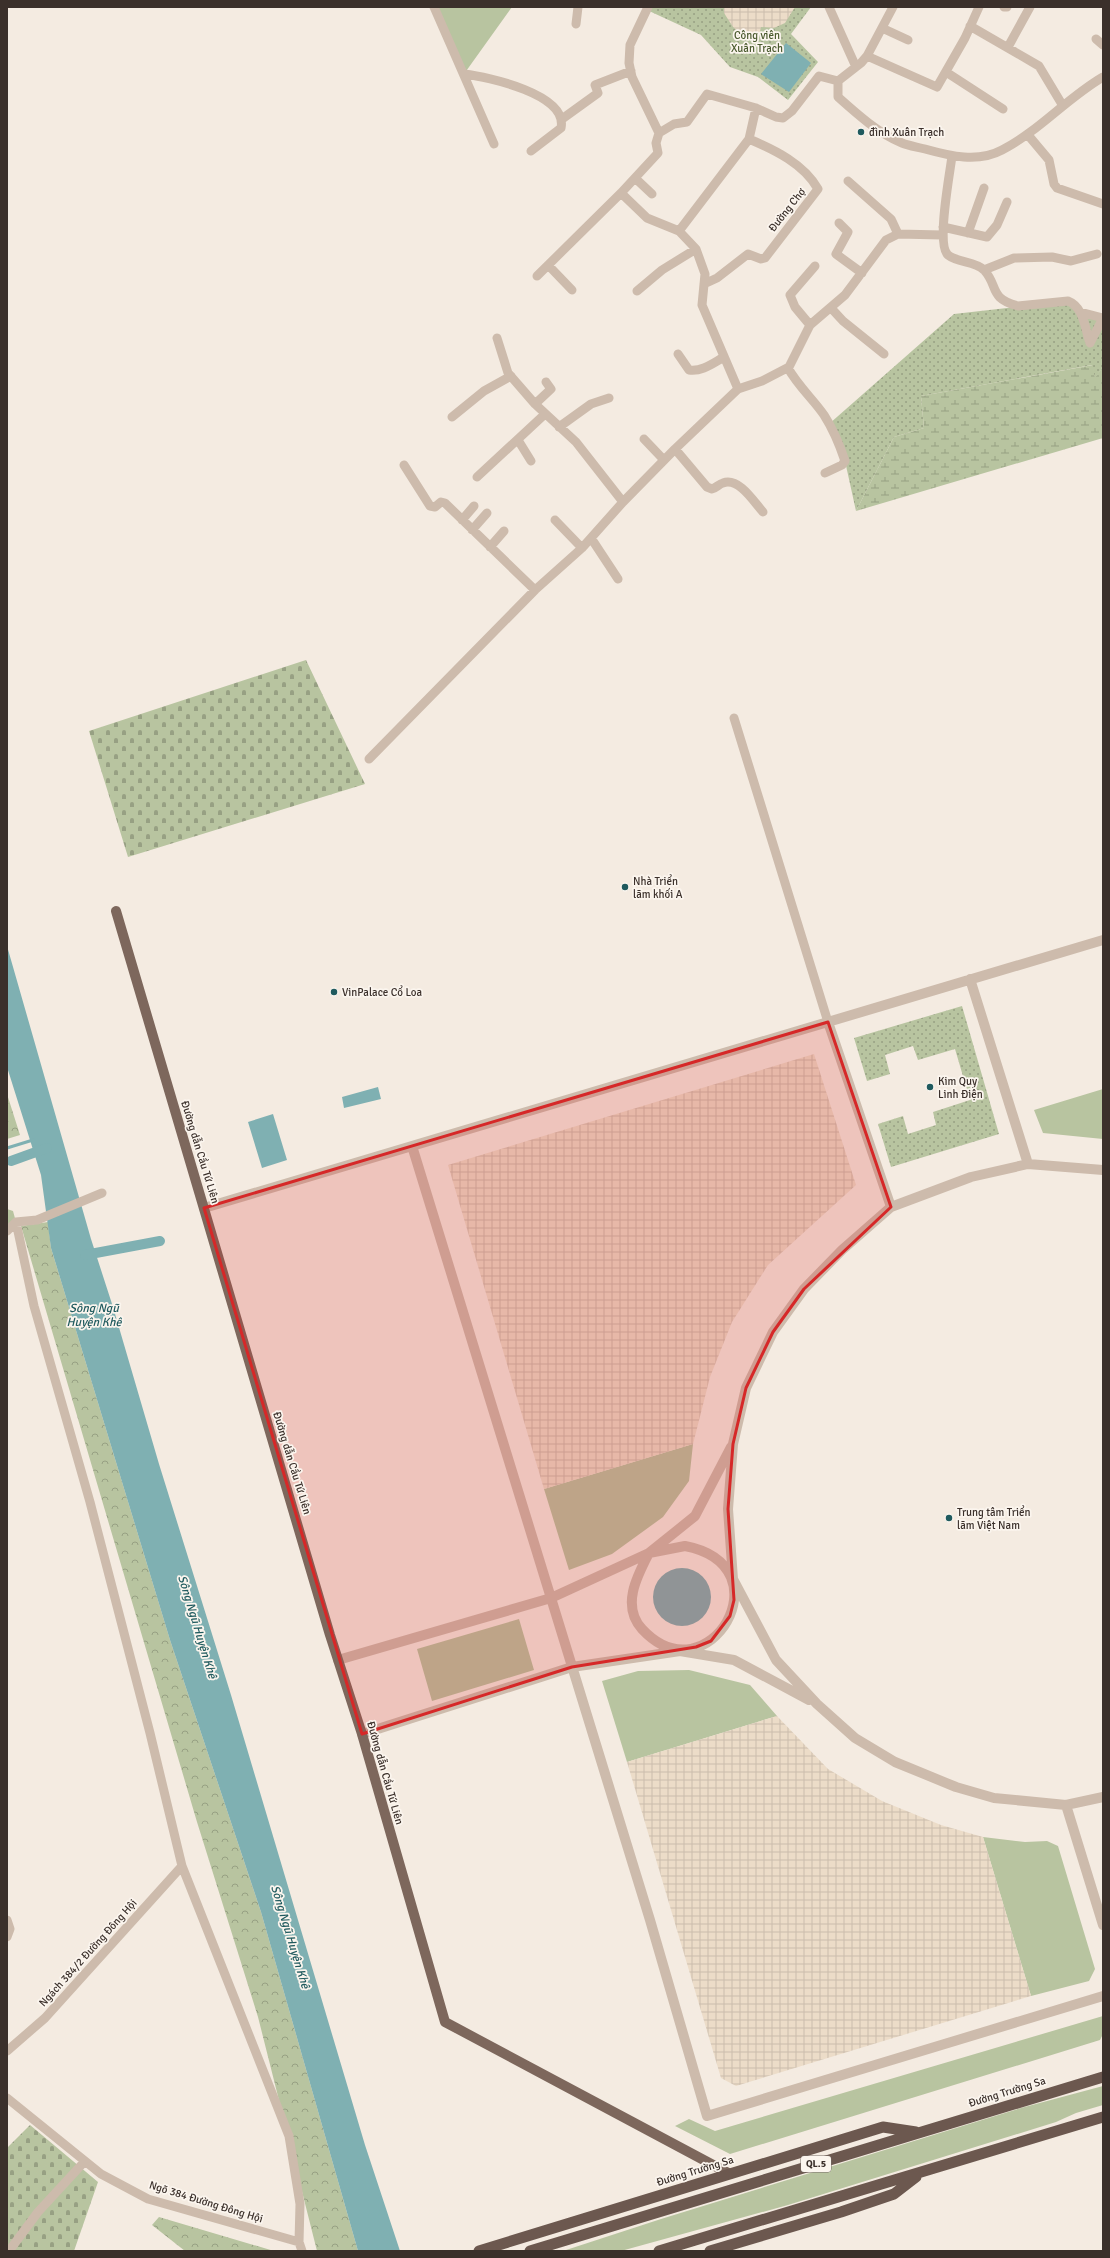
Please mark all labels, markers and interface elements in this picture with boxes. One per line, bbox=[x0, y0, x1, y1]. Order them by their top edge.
park label: Công viên Xuân Trạch bbox=[731, 29, 783, 55]
place label: đình Xuân Trạch bbox=[869, 126, 944, 139]
marker: đình Xuân Trạch bbox=[856, 127, 866, 137]
street label: Đường Chợ bbox=[766, 185, 808, 234]
place label: Nhà Triển lãm khối A bbox=[633, 874, 683, 901]
marker: Nhà Triển lãm khối A bbox=[620, 882, 630, 892]
place label: VinPalace Cổ Loa bbox=[342, 985, 423, 999]
marker: VinPalace Cổ Loa bbox=[329, 987, 339, 997]
place label: Kim Quy Linh Điện bbox=[938, 1075, 983, 1101]
marker: Kim Quy Linh Điện bbox=[925, 1082, 935, 1092]
street label: Đường dẫn Cầu Tứ Liên bbox=[178, 1099, 223, 1205]
water label: Sông Ngũ Huyện Khê bbox=[66, 1301, 122, 1330]
street label: Đường dẫn Cầu Tứ Liên bbox=[270, 1410, 315, 1516]
place label: Trung tâm Triển lãm Việt Nam bbox=[957, 1505, 1030, 1532]
marker: Trung tâm Triển lãm Việt Nam bbox=[944, 1513, 954, 1523]
water label: Sông Ngũ Huyện Khê bbox=[174, 1574, 220, 1681]
street label: Đường dẫn Cầu Tứ Liên bbox=[364, 1720, 407, 1826]
water label: Sông Ngũ Huyện Khê bbox=[267, 1884, 313, 1991]
street label: Ngách 384/2 Đường Đông Hội bbox=[36, 1897, 140, 2009]
street label: Đường Trường Sa bbox=[967, 2074, 1048, 2110]
street label: Đường Trường Sa bbox=[655, 2153, 736, 2189]
road number: QL.5 bbox=[801, 2156, 831, 2172]
street label: Ngõ 384 Đường Đông Hội bbox=[148, 2178, 265, 2226]

